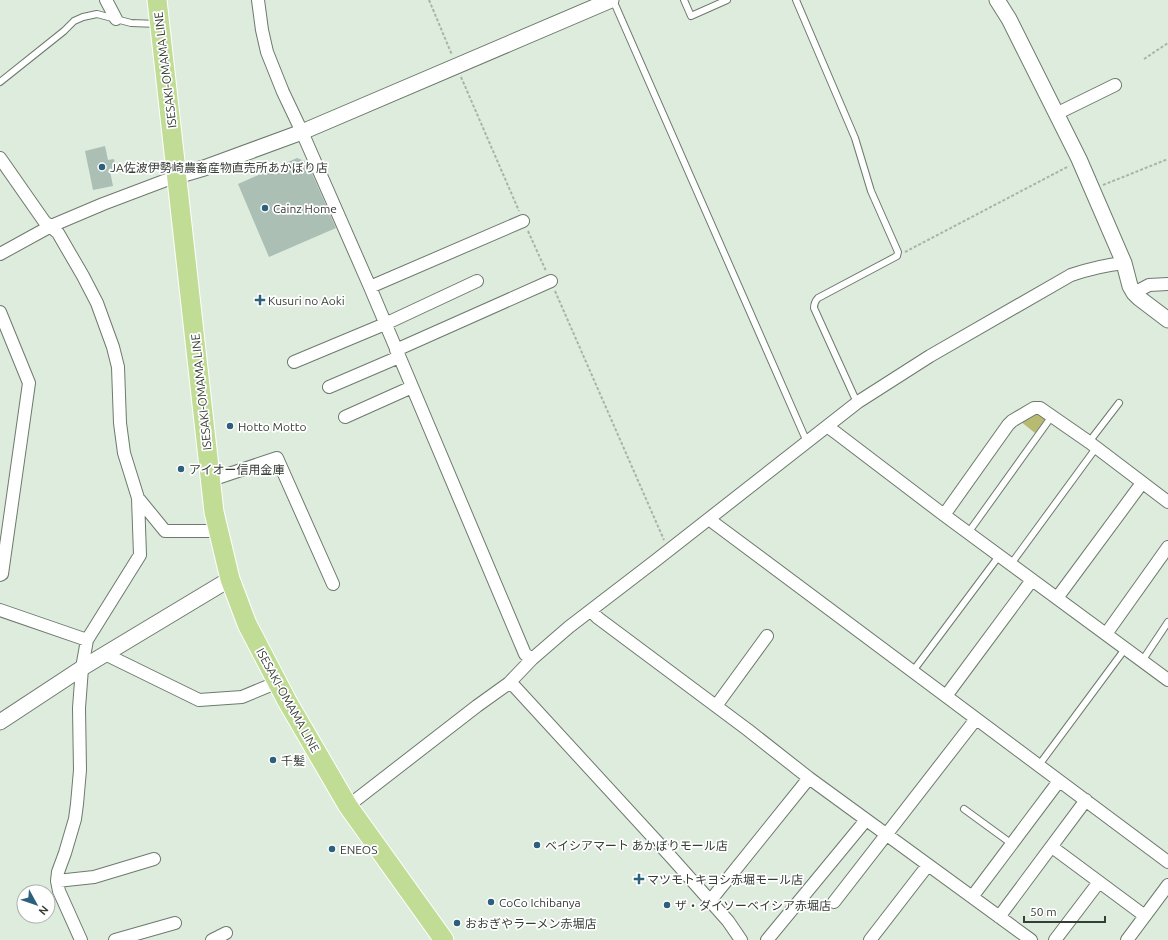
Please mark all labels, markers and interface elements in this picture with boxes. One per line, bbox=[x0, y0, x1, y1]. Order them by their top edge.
street label: ISESAKI-OMAMA LINE bbox=[151, 11, 179, 129]
place label: JA佐波伊勢崎農畜産物直売所あかぼり店 bbox=[110, 161, 328, 174]
marker: JA佐波伊勢崎農畜産物直売所あかぼり店 bbox=[97, 162, 107, 172]
place label: Cainz Home bbox=[273, 202, 337, 215]
marker: Cainz Home bbox=[260, 203, 270, 213]
place label: Kusuri no Aoki bbox=[268, 294, 345, 307]
marker: Kusuri no Aoki bbox=[255, 295, 265, 305]
street label: ISESAKI-OMAMA LINE bbox=[188, 333, 214, 451]
place label: Hotto Motto bbox=[238, 420, 306, 433]
marker: Hotto Motto bbox=[225, 421, 235, 431]
place label: アイオー信用金庫 bbox=[189, 463, 284, 476]
marker: アイオー信用金庫 bbox=[176, 464, 186, 474]
street label: ISESAKI-OMAMA LINE bbox=[254, 646, 322, 755]
place label: 千髪 bbox=[281, 754, 305, 767]
marker: 千髪 bbox=[268, 755, 278, 765]
place label: ベイシアマート あかぼりモール店 bbox=[545, 839, 728, 852]
marker: ベイシアマート あかぼりモール店 bbox=[532, 840, 542, 850]
place label: ENEOS bbox=[340, 843, 377, 856]
marker: ENEOS bbox=[327, 844, 337, 854]
place label: マツモトキヨシ赤堀モール店 bbox=[647, 873, 803, 886]
marker: マツモトキヨシ赤堀モール店 bbox=[634, 874, 644, 884]
north arrow bbox=[16, 884, 56, 924]
place label: CoCo Ichibanya bbox=[499, 896, 581, 909]
marker: CoCo Ichibanya bbox=[486, 897, 496, 907]
scale bar bbox=[1024, 898, 1105, 924]
place label: ザ・ダイソーベイシア赤堀店 bbox=[675, 899, 831, 912]
marker: ザ・ダイソーベイシア赤堀店 bbox=[662, 900, 672, 910]
text: N bbox=[36, 903, 51, 917]
text: 50 m bbox=[1030, 905, 1057, 918]
place label: おおぎやラーメン赤堀店 bbox=[465, 917, 597, 930]
marker: おおぎやラーメン赤堀店 bbox=[452, 918, 462, 928]

